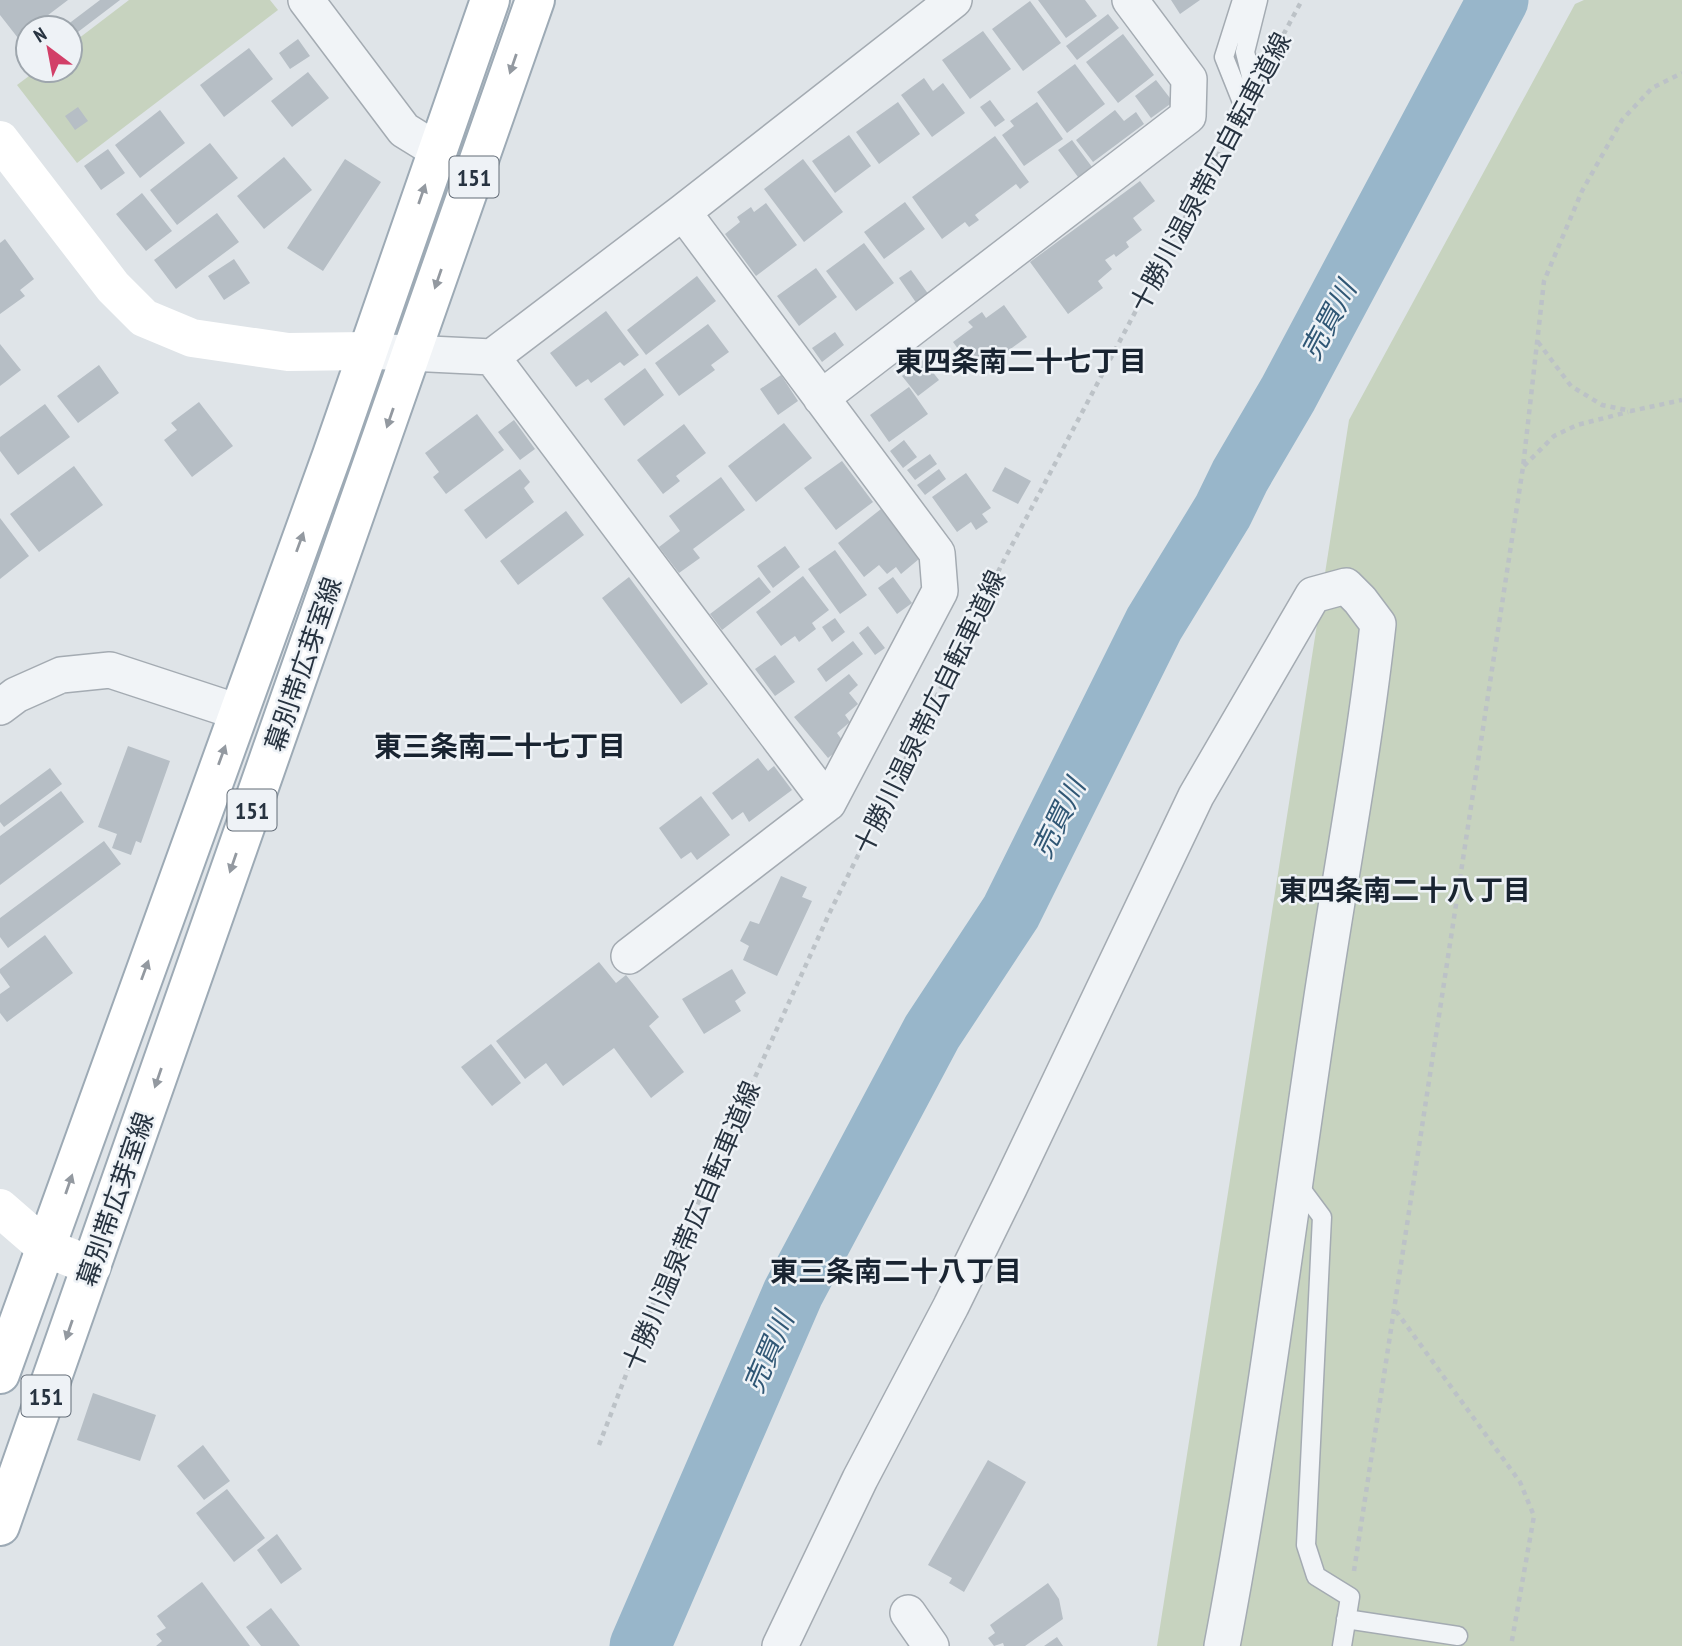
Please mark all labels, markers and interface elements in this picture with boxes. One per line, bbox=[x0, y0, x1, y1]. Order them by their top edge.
north arrow bbox=[14, 14, 84, 84]
text: N bbox=[29, 22, 51, 47]
street label: 十勝川温泉帯広自転車道線 bbox=[1122, 27, 1298, 317]
one-way arrow bbox=[507, 54, 518, 75]
road number: 151 bbox=[449, 156, 498, 197]
one-way arrow bbox=[417, 184, 428, 205]
one-way arrow bbox=[432, 269, 443, 290]
water label: 売買川 bbox=[1292, 272, 1365, 366]
district label: 東四条南二十七丁目 bbox=[895, 342, 1147, 379]
one-way arrow bbox=[384, 407, 395, 428]
one-way arrow bbox=[295, 531, 306, 552]
street label: 十勝川温泉帯広自転車道線 bbox=[846, 565, 1012, 859]
street label: 幕別帯広芽室線 bbox=[258, 573, 348, 755]
district label: 東三条南二十七丁目 bbox=[374, 727, 626, 764]
one-way arrow bbox=[217, 745, 228, 766]
water label: 売買川 bbox=[1023, 769, 1094, 864]
road number: 151 bbox=[228, 790, 276, 830]
one-way arrow bbox=[227, 853, 238, 874]
district label: 東四条南二十八丁目 bbox=[1279, 871, 1531, 908]
one-way arrow bbox=[140, 959, 151, 980]
one-way arrow bbox=[152, 1068, 163, 1089]
street label: 十勝川温泉帯広自転車道線 bbox=[615, 1076, 767, 1376]
street label: 幕別帯広芽室線 bbox=[70, 1108, 160, 1290]
one-way arrow bbox=[63, 1173, 74, 1194]
district label: 東三条南二十八丁目 bbox=[770, 1252, 1022, 1289]
water label: 売買川 bbox=[735, 1303, 803, 1398]
one-way arrow bbox=[63, 1320, 74, 1341]
road number: 151 bbox=[22, 1376, 70, 1416]

